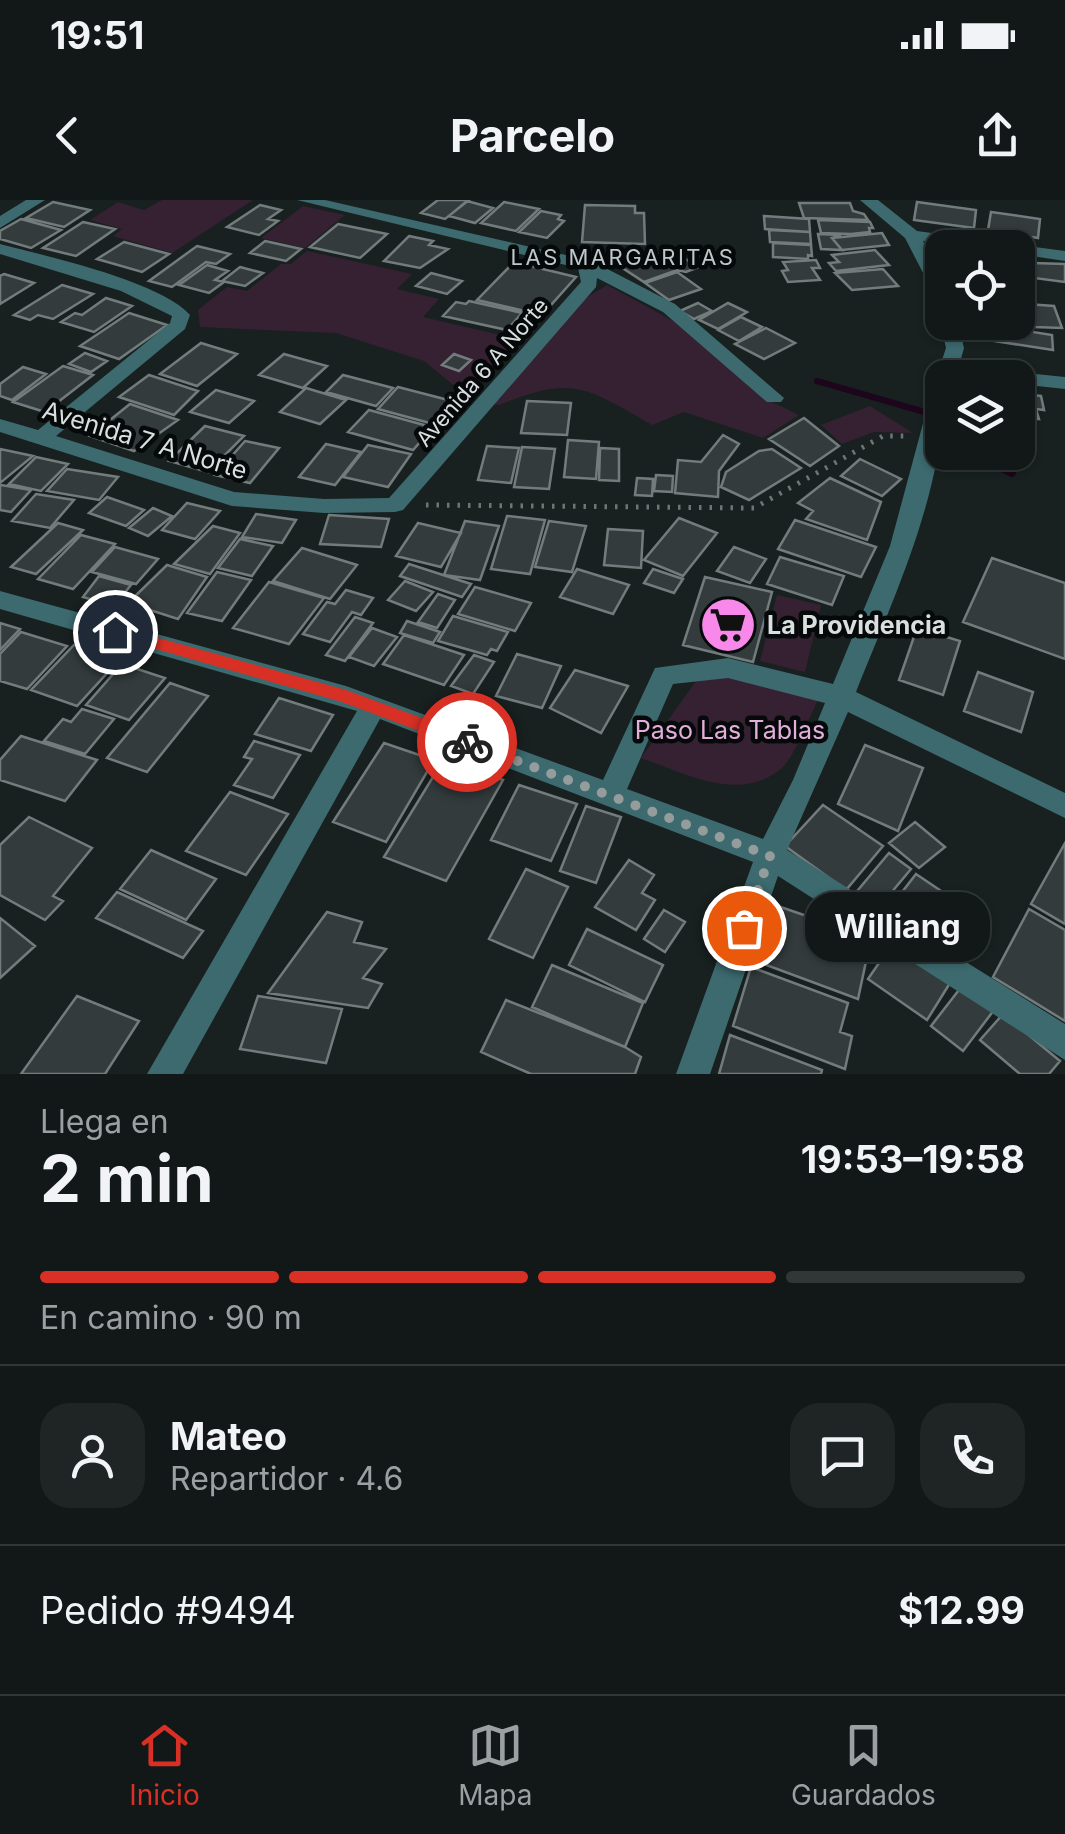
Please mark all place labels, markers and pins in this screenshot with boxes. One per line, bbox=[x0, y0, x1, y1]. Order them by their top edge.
pin bbox=[73, 590, 158, 675]
supermarket icon: La Providencia bbox=[698, 595, 758, 655]
place label: La Providencia bbox=[767, 610, 946, 640]
pin bbox=[702, 886, 787, 971]
callout: Williang bbox=[804, 893, 989, 963]

